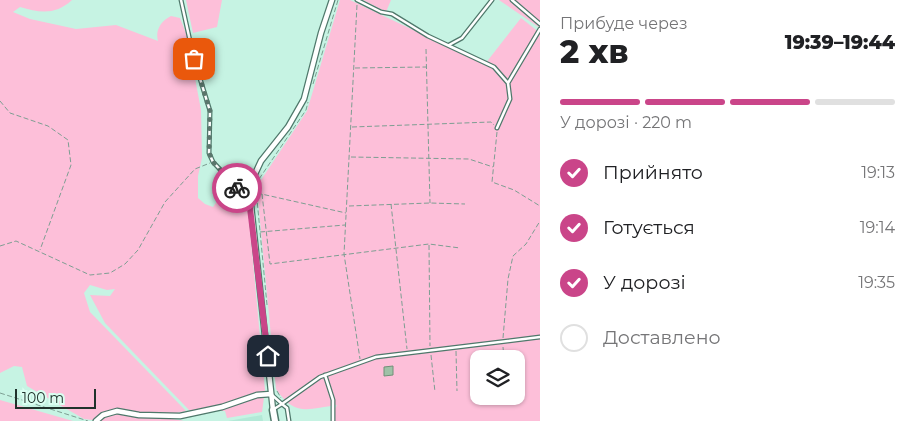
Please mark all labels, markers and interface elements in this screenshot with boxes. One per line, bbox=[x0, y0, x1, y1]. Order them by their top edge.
text: Прибуде через bbox=[560, 14, 687, 33]
text: 19:39–19:44 bbox=[785, 31, 895, 54]
text: 2 хв bbox=[560, 32, 628, 71]
pin bbox=[173, 38, 215, 80]
icon: bag bbox=[180, 45, 208, 73]
text: У дорозі · 220 m bbox=[560, 113, 692, 132]
icon: check bbox=[560, 159, 588, 187]
text: Прийнято bbox=[603, 161, 703, 184]
courier bbox=[212, 163, 262, 213]
text: 19:13 bbox=[861, 163, 895, 182]
icon: bike bbox=[223, 174, 251, 202]
icon: check bbox=[560, 214, 588, 242]
text: Готується bbox=[603, 216, 695, 239]
text: 19:14 bbox=[860, 218, 895, 237]
icon: check bbox=[560, 269, 588, 297]
text: У дорозі bbox=[603, 271, 686, 294]
text: 19:35 bbox=[858, 273, 895, 292]
text: Доставлено bbox=[603, 326, 721, 349]
pin bbox=[247, 335, 289, 377]
icon: home bbox=[254, 342, 282, 370]
map controls bbox=[470, 350, 525, 405]
button: layers bbox=[470, 350, 525, 405]
scale bar bbox=[15, 386, 96, 409]
text: 100 m bbox=[22, 389, 64, 407]

